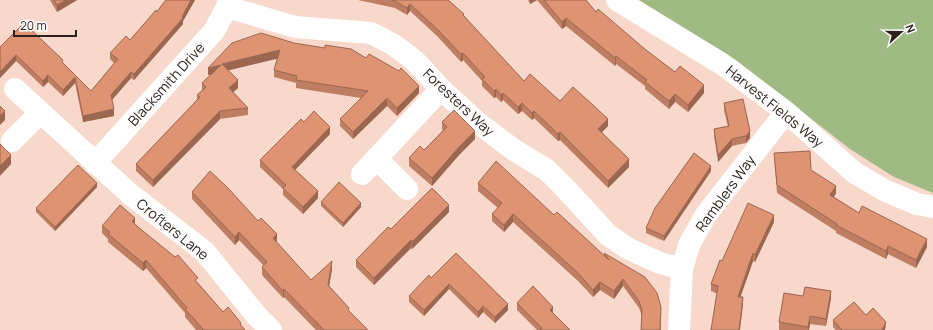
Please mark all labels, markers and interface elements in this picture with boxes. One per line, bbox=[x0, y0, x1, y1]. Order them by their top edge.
scale bar bbox=[14, 12, 76, 38]
north arrow bbox=[881, 12, 921, 52]
text: 20 m bbox=[20, 17, 47, 34]
text: N bbox=[902, 22, 919, 35]
street label: Blacksmith Drive bbox=[123, 38, 209, 130]
street label: Harvest Fields Way bbox=[722, 61, 828, 152]
street label: Foresters Way bbox=[419, 64, 499, 140]
street label: Ramblers Way bbox=[691, 150, 760, 235]
street label: Crofters Lane bbox=[133, 194, 213, 264]

